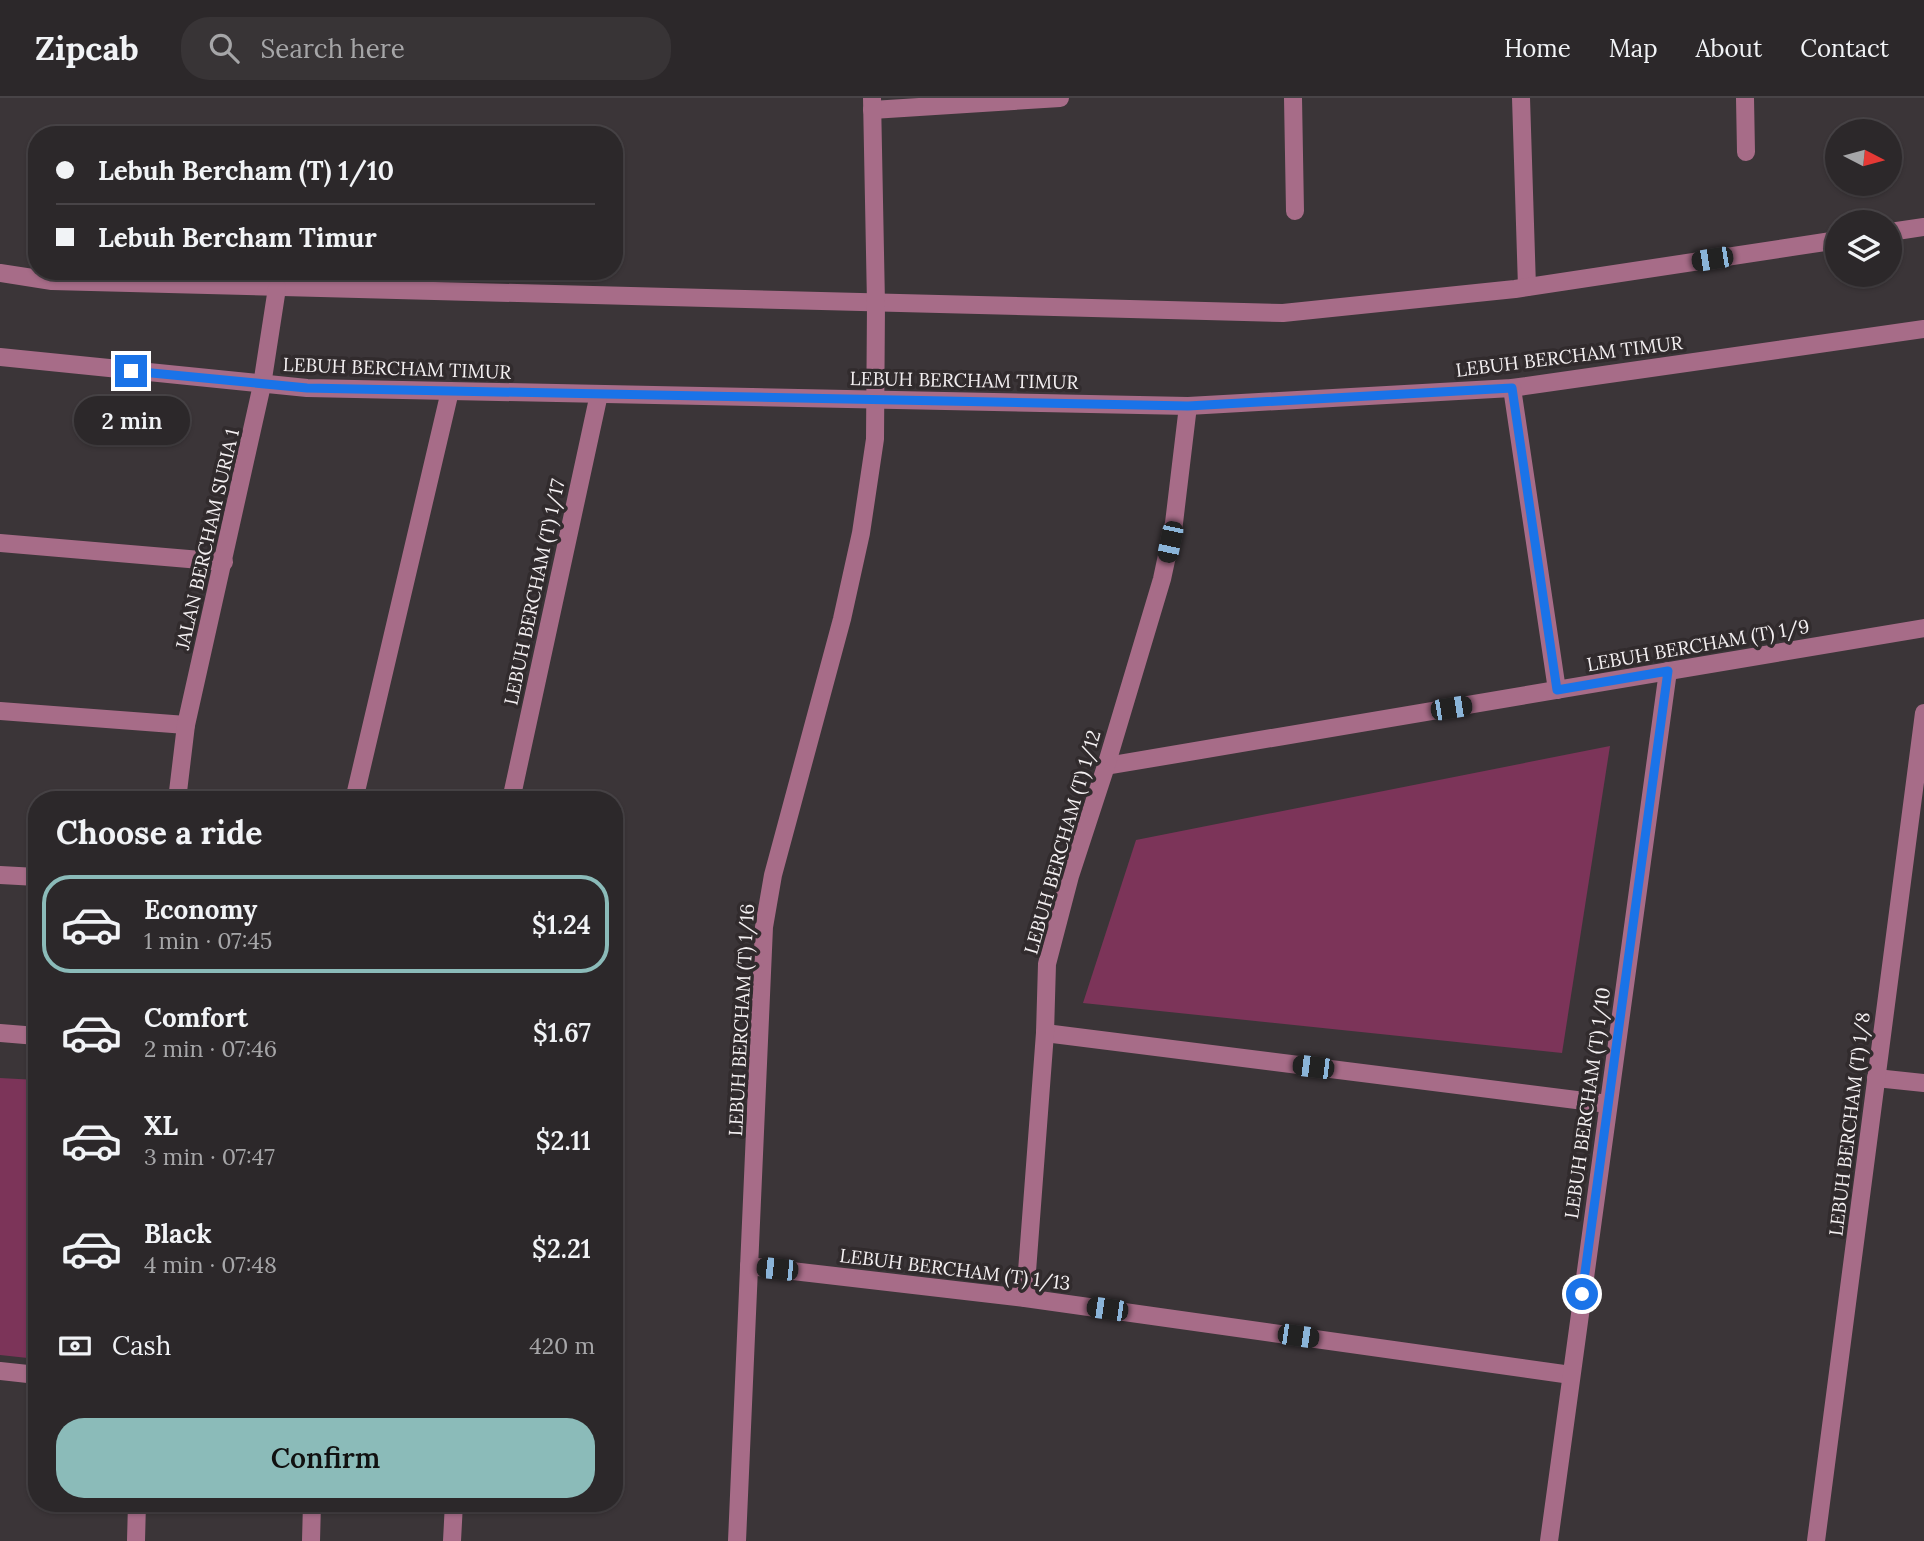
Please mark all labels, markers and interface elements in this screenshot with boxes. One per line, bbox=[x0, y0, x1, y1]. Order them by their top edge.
search box bbox=[181, 17, 671, 80]
text: Zipcab bbox=[35, 27, 139, 69]
icon: search bbox=[205, 29, 243, 67]
text: Search here bbox=[261, 32, 405, 65]
text: Home bbox=[1504, 33, 1571, 64]
text: Map bbox=[1609, 33, 1658, 64]
text: About bbox=[1696, 33, 1762, 64]
text: Contact bbox=[1800, 33, 1889, 64]
north arrow bbox=[1825, 119, 1902, 196]
map controls bbox=[1825, 119, 1902, 287]
text: Lebuh Bercham (T) 1/10 bbox=[98, 154, 394, 187]
button: layers bbox=[1825, 210, 1902, 287]
text: Lebuh Bercham Timur bbox=[98, 221, 377, 254]
car bbox=[1690, 245, 1735, 273]
street label: LEBUH BERCHAM TIMUR bbox=[1454, 330, 1684, 382]
street label: LEBUH BERCHAM TIMUR bbox=[282, 352, 512, 384]
route end bbox=[115, 355, 147, 387]
street label: LEBUH BERCHAM TIMUR bbox=[850, 366, 1079, 394]
callout: 2 min bbox=[73, 396, 189, 444]
text: 2 min bbox=[102, 406, 162, 435]
street label: JALAN BERCHAM SURIA 1 bbox=[170, 426, 244, 653]
street label: LEBUH BERCHAM (T) 1/17 bbox=[498, 477, 571, 707]
car bbox=[1156, 519, 1185, 565]
street label: LEBUH BERCHAM (T) 1/9 bbox=[1585, 614, 1811, 677]
car bbox=[1429, 694, 1474, 722]
street label: LEBUH BERCHAM (T) 1/12 bbox=[1018, 727, 1106, 957]
text: Choose a ride bbox=[56, 812, 263, 853]
icon: car bbox=[60, 893, 123, 956]
text: Economy bbox=[144, 893, 257, 926]
street label: LEBUH BERCHAM (T) 1/16 bbox=[723, 903, 760, 1137]
text: $1.24 bbox=[532, 908, 591, 941]
text: 1 min · 07:45 bbox=[144, 926, 272, 955]
street label: LEBUH BERCHAM (T) 1/10 bbox=[1559, 986, 1616, 1220]
icon: car bbox=[60, 1001, 123, 1064]
text: Comfort bbox=[144, 1001, 248, 1034]
street label: LEBUH BERCHAM (T) 1/8 bbox=[1823, 1011, 1876, 1238]
text: $1.67 bbox=[533, 1016, 591, 1049]
text: 2 min · 07:46 bbox=[144, 1034, 277, 1063]
car bbox=[1291, 1054, 1336, 1080]
icon: car bbox=[60, 1109, 123, 1172]
text: XL bbox=[144, 1109, 178, 1142]
text: $2.11 bbox=[536, 1124, 591, 1157]
text: 3 min · 07:47 bbox=[144, 1142, 275, 1171]
icon: car bbox=[60, 1217, 123, 1280]
text: Black bbox=[144, 1217, 212, 1250]
text: $2.21 bbox=[532, 1232, 591, 1265]
street label: LEBUH BERCHAM (T) 1/13 bbox=[838, 1243, 1072, 1296]
text: 4 min · 07:48 bbox=[144, 1250, 277, 1279]
car bbox=[756, 1256, 799, 1282]
route start bbox=[1566, 1278, 1598, 1310]
car bbox=[1085, 1296, 1130, 1322]
car bbox=[1276, 1323, 1321, 1349]
icon: cash bbox=[56, 1327, 94, 1365]
text: Cash bbox=[112, 1329, 171, 1362]
text: 420 m bbox=[529, 1331, 595, 1360]
button: Confirm bbox=[56, 1418, 595, 1498]

